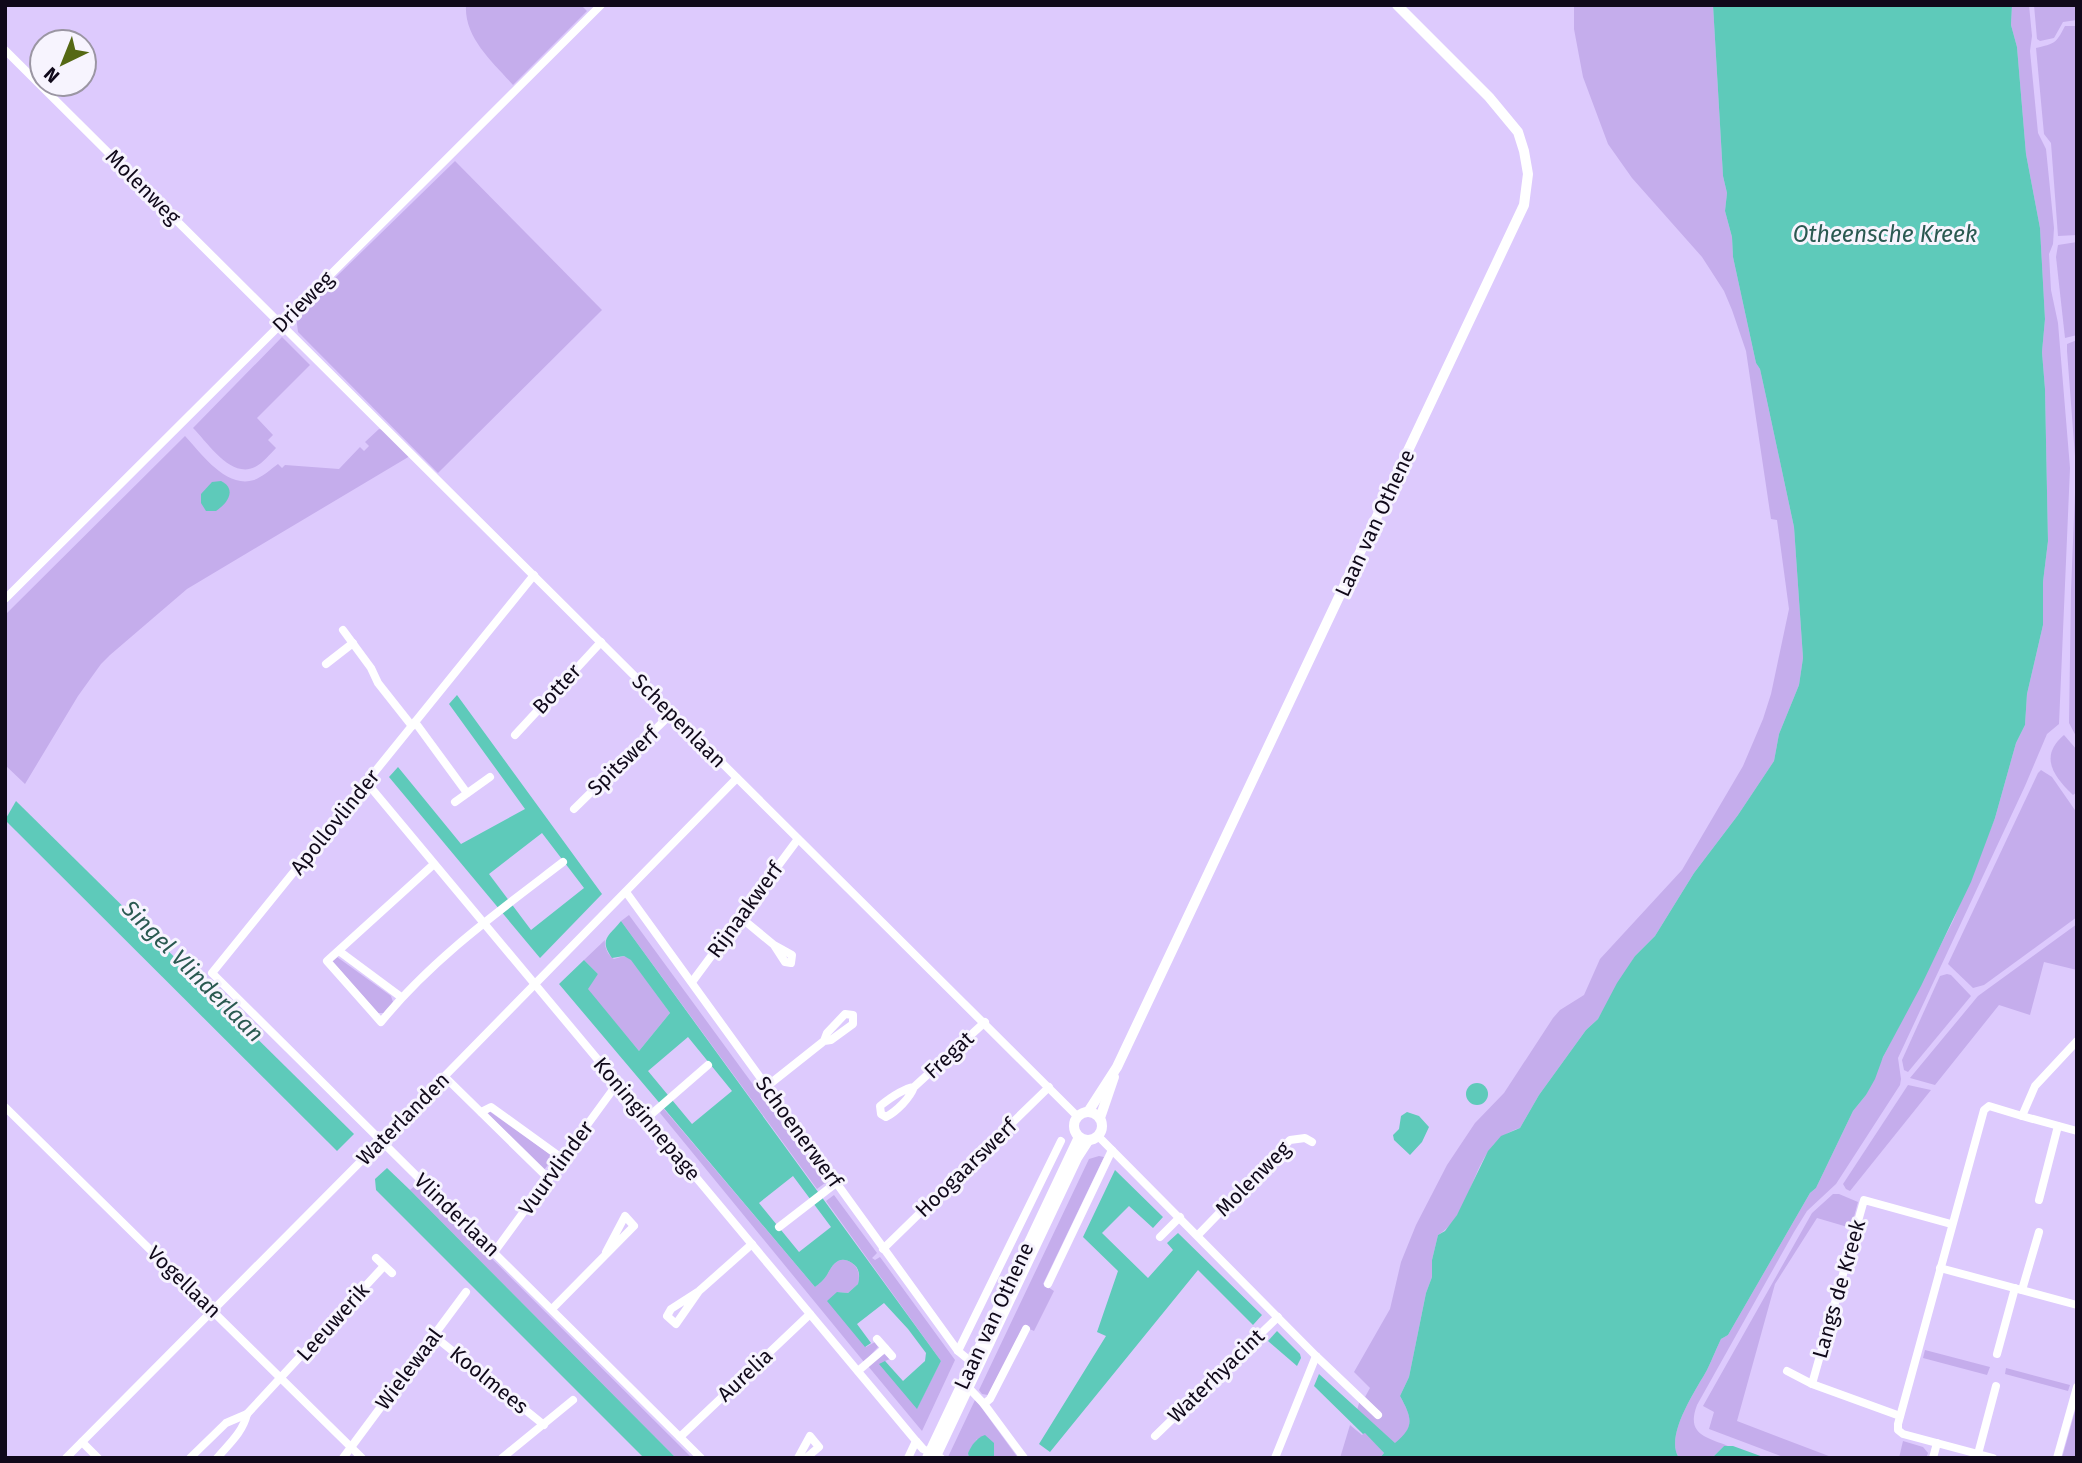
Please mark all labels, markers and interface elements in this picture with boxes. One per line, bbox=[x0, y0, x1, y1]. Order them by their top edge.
north arrow bbox=[28, 28, 98, 98]
text: N bbox=[39, 62, 64, 88]
street label: Molenweg bbox=[100, 144, 186, 230]
water label: Otheensche Kreek bbox=[1793, 220, 1977, 248]
street label: Drieweg bbox=[267, 266, 339, 338]
street label: Laan van Othene bbox=[1329, 445, 1421, 601]
street label: Botter bbox=[527, 658, 587, 720]
street label: Schepenlaan bbox=[626, 668, 732, 774]
street label: Spitswerf bbox=[582, 719, 665, 801]
street label: Apollovlinder bbox=[285, 764, 385, 880]
street label: Rijnaakwerf bbox=[702, 855, 790, 963]
water label: Singel Vlinderlaan bbox=[116, 894, 270, 1048]
street label: Fregat bbox=[919, 1025, 979, 1084]
street label: Koninginnepage bbox=[588, 1052, 706, 1186]
street label: Waterlanden bbox=[351, 1067, 455, 1171]
street label: Schoenerwerf bbox=[750, 1071, 849, 1194]
street label: Hoogaarswerf bbox=[910, 1112, 1024, 1223]
street label: Vuurvlinder bbox=[513, 1116, 599, 1220]
street label: Molenweg bbox=[1210, 1136, 1296, 1222]
street label: Vlinderlaan bbox=[409, 1168, 505, 1262]
street label: Langs de Kreek bbox=[1807, 1216, 1871, 1361]
street label: Laan van Othene bbox=[948, 1238, 1040, 1394]
street label: Vogellaan bbox=[142, 1240, 226, 1324]
street label: Leeuwerik bbox=[291, 1277, 375, 1366]
street label: Wielewaal bbox=[370, 1323, 448, 1415]
street label: Waterhyacint bbox=[1162, 1323, 1270, 1429]
street label: Koolmees bbox=[445, 1340, 534, 1420]
street label: Aurelia bbox=[712, 1343, 778, 1407]

